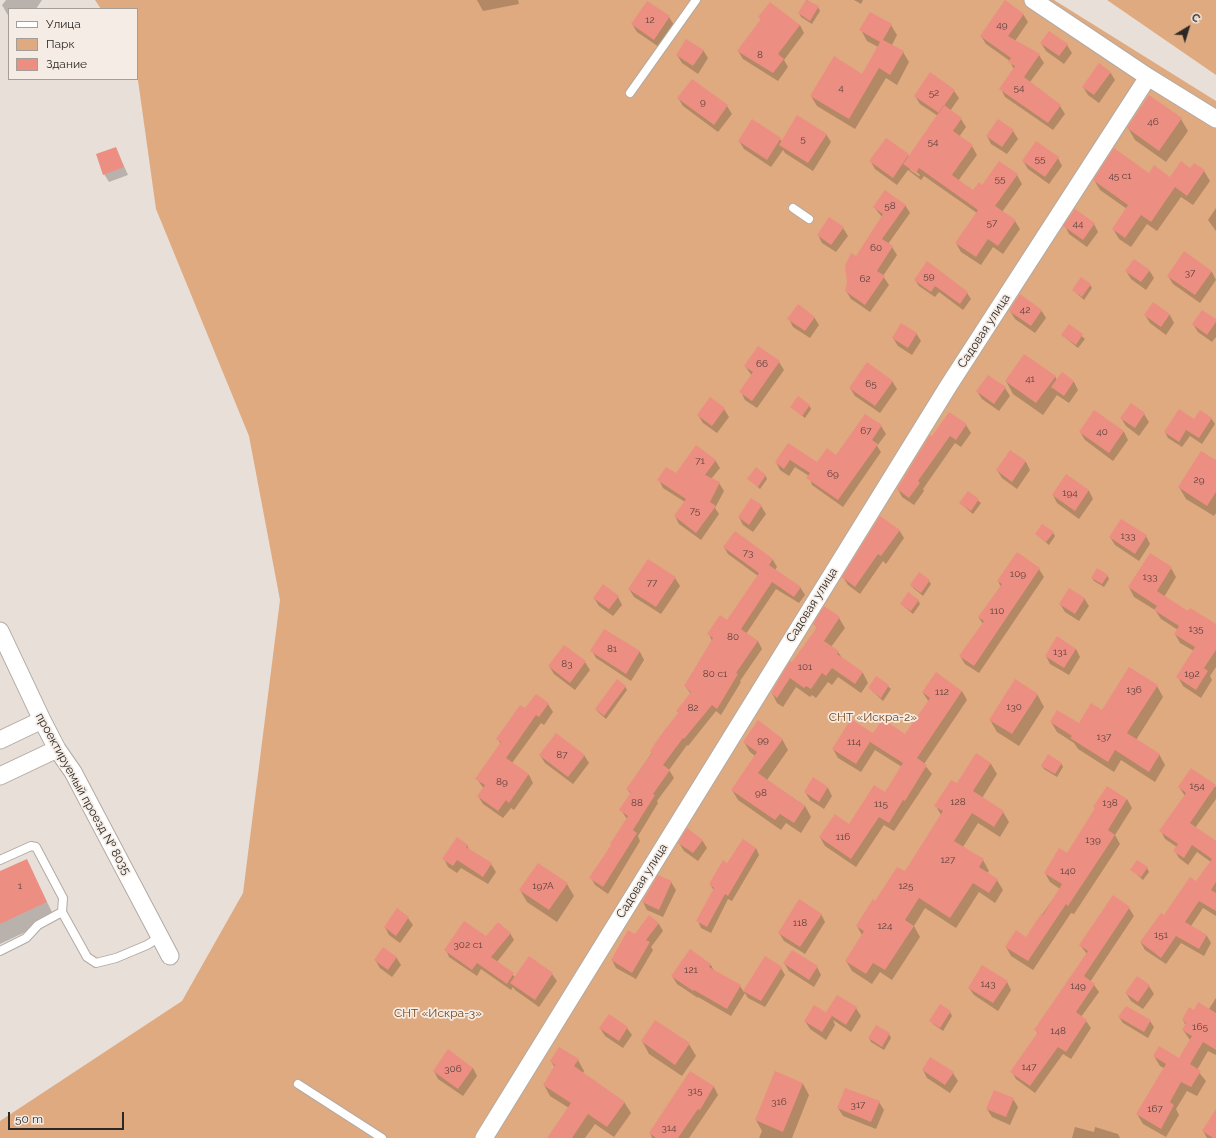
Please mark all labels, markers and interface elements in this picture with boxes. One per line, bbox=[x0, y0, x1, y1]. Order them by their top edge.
legend bbox=[8, 8, 138, 80]
north arrow bbox=[1168, 8, 1208, 48]
text: С bbox=[1189, 11, 1203, 26]
house number: 12 bbox=[645, 14, 655, 26]
text: Улица bbox=[46, 17, 81, 31]
house number: 49 bbox=[996, 19, 1008, 31]
text: Парк bbox=[46, 37, 75, 51]
house number: 8 bbox=[757, 49, 763, 61]
text: Здание bbox=[46, 57, 87, 71]
house number: 4 bbox=[838, 82, 844, 94]
house number: 54 bbox=[1014, 82, 1024, 94]
house number: 52 bbox=[929, 87, 939, 99]
house number: 9 bbox=[700, 96, 706, 108]
house number: 46 bbox=[1147, 116, 1159, 128]
house number: 5 bbox=[800, 133, 806, 145]
house number: 54 bbox=[928, 136, 938, 148]
house number: 55 bbox=[1035, 153, 1045, 165]
house number: 45 с1 bbox=[1108, 170, 1132, 182]
house number: 55 bbox=[995, 173, 1005, 185]
house number: 58 bbox=[884, 200, 896, 212]
house number: 57 bbox=[987, 217, 997, 229]
house number: 44 bbox=[1073, 218, 1083, 230]
house number: 60 bbox=[870, 242, 882, 254]
house number: 37 bbox=[1185, 267, 1195, 279]
house number: 59 bbox=[923, 270, 935, 282]
house number: 62 bbox=[859, 273, 871, 285]
street label: Садовая улица bbox=[955, 291, 1013, 371]
house number: 42 bbox=[1020, 304, 1030, 316]
house number: 66 bbox=[756, 358, 768, 370]
house number: 41 bbox=[1025, 373, 1035, 385]
house number: 65 bbox=[865, 378, 877, 390]
house number: 67 bbox=[860, 425, 872, 437]
house number: 40 bbox=[1096, 426, 1108, 438]
house number: 71 bbox=[695, 455, 705, 467]
house number: 69 bbox=[827, 468, 839, 480]
house number: 29 bbox=[1193, 474, 1205, 486]
house number: 194 bbox=[1062, 487, 1078, 499]
house number: 75 bbox=[690, 505, 700, 517]
house number: 133 bbox=[1121, 530, 1135, 542]
house number: 73 bbox=[743, 547, 753, 559]
street label: Садовая улица bbox=[783, 565, 841, 645]
house number: 109 bbox=[1010, 568, 1026, 580]
house number: 133 bbox=[1143, 571, 1157, 583]
house number: 77 bbox=[647, 577, 657, 589]
house number: 110 bbox=[990, 605, 1004, 617]
house number: 135 bbox=[1188, 623, 1204, 635]
house number: 80 bbox=[727, 631, 739, 643]
house number: 81 bbox=[607, 643, 617, 655]
house number: 131 bbox=[1053, 646, 1067, 658]
house number: 83 bbox=[561, 658, 573, 670]
house number: 101 bbox=[798, 661, 812, 673]
house number: 80 с1 bbox=[703, 668, 727, 680]
house number: 192 bbox=[1184, 668, 1200, 680]
house number: 136 bbox=[1126, 684, 1142, 696]
house number: 112 bbox=[935, 686, 949, 698]
house number: 130 bbox=[1006, 701, 1022, 713]
house number: 82 bbox=[687, 702, 699, 714]
park label: СНТ «Искра-2» bbox=[829, 710, 917, 724]
street label: проектируемый проезд № 8035 bbox=[32, 711, 134, 877]
house number: 137 bbox=[1097, 731, 1111, 743]
house number: 99 bbox=[757, 734, 769, 746]
house number: 114 bbox=[847, 736, 861, 748]
house number: 87 bbox=[556, 749, 568, 761]
house number: 89 bbox=[496, 776, 508, 788]
house number: 154 bbox=[1189, 780, 1205, 792]
house number: 98 bbox=[755, 787, 767, 799]
house number: 128 bbox=[950, 796, 966, 808]
house number: 88 bbox=[631, 797, 643, 809]
house number: 138 bbox=[1102, 797, 1118, 809]
house number: 115 bbox=[874, 798, 888, 810]
house number: 116 bbox=[836, 831, 850, 843]
house number: 139 bbox=[1085, 834, 1101, 846]
street label: Садовая улица bbox=[613, 841, 671, 921]
house number: 127 bbox=[941, 854, 955, 866]
house number: 140 bbox=[1060, 865, 1076, 877]
house number: 1 bbox=[18, 880, 22, 892]
house number: 197А bbox=[532, 880, 554, 892]
house number: 125 bbox=[899, 880, 913, 892]
house number: 118 bbox=[793, 917, 807, 929]
house number: 124 bbox=[878, 920, 892, 932]
house number: 151 bbox=[1154, 929, 1168, 941]
house number: 302 с1 bbox=[454, 939, 482, 951]
house number: 121 bbox=[684, 964, 698, 976]
house number: 143 bbox=[980, 978, 996, 990]
house number: 149 bbox=[1070, 980, 1086, 992]
park label: СНТ «Искра-3» bbox=[394, 1006, 482, 1020]
house number: 165 bbox=[1192, 1021, 1208, 1033]
house number: 148 bbox=[1050, 1025, 1066, 1037]
house number: 147 bbox=[1021, 1061, 1037, 1073]
house number: 306 bbox=[444, 1063, 462, 1075]
house number: 315 bbox=[687, 1085, 703, 1097]
house number: 316 bbox=[771, 1096, 787, 1108]
house number: 317 bbox=[851, 1099, 865, 1111]
house number: 167 bbox=[1147, 1103, 1163, 1115]
scale bar bbox=[10, 1104, 126, 1130]
text: 50 m bbox=[15, 1112, 43, 1126]
house number: 314 bbox=[661, 1122, 677, 1134]

